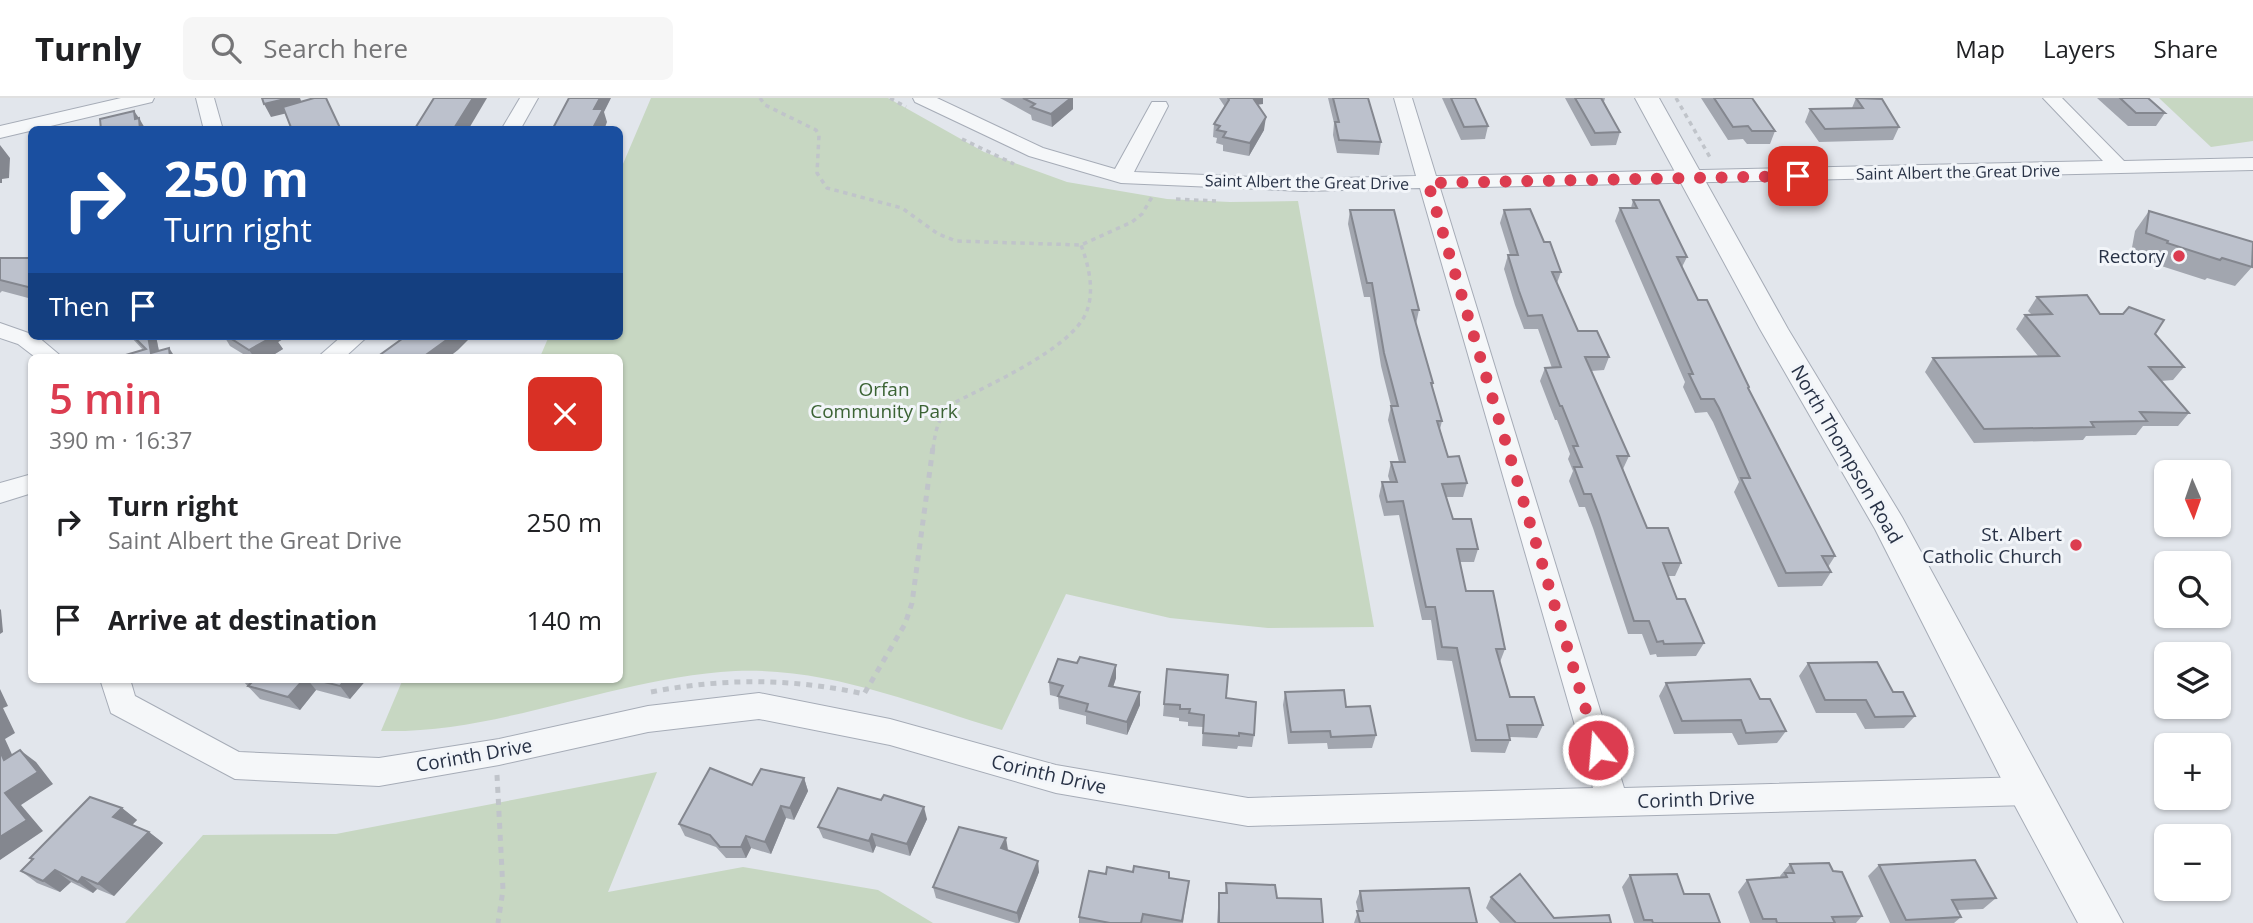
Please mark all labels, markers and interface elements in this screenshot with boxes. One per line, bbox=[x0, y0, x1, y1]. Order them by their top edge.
search box bbox=[183, 17, 673, 80]
text: Turnly bbox=[35, 26, 141, 71]
icon: search bbox=[207, 29, 245, 67]
text: Search here bbox=[263, 30, 408, 66]
text: Map bbox=[1955, 32, 2005, 65]
text: Layers bbox=[2043, 32, 2116, 65]
text: Share bbox=[2154, 32, 2218, 65]
text: 250 m bbox=[164, 145, 309, 211]
pin bbox=[1768, 146, 1828, 206]
icon: right bbox=[49, 154, 140, 245]
icon: arrive bbox=[1779, 157, 1817, 195]
street label: Saint Albert the Great Drive bbox=[1856, 159, 2060, 185]
street label: Saint Albert the Great Drive bbox=[1205, 169, 1409, 195]
text: Turn right bbox=[164, 208, 312, 251]
place label: Rectory bbox=[2098, 243, 2165, 269]
marker: Rectory bbox=[2171, 248, 2187, 264]
icon: arrive bbox=[124, 287, 162, 325]
text: Then bbox=[49, 288, 110, 324]
street label: North Thompson Road bbox=[1785, 360, 1909, 548]
text: 5 min bbox=[49, 369, 162, 426]
park label: Orfan Community Park bbox=[810, 376, 958, 424]
button: close bbox=[528, 377, 602, 451]
text: 390 m · 16:37 bbox=[49, 424, 192, 456]
north arrow bbox=[2154, 460, 2231, 537]
map controls bbox=[2154, 460, 2231, 901]
text: Turn right bbox=[108, 488, 239, 524]
icon: right bbox=[49, 503, 87, 541]
text: 250 m bbox=[527, 504, 602, 540]
place label: St. Albert Catholic Church bbox=[1922, 521, 2062, 569]
text: Saint Albert the Great Drive bbox=[108, 524, 402, 556]
marker: St. Albert Catholic Church bbox=[2068, 537, 2084, 553]
button: search bbox=[2154, 551, 2231, 628]
icon: arrive bbox=[49, 601, 87, 639]
text: Arrive at destination bbox=[108, 602, 377, 638]
text: 140 m bbox=[527, 602, 602, 638]
button: layers bbox=[2154, 642, 2231, 719]
position arrow bbox=[1561, 713, 1635, 787]
street label: Corinth Drive bbox=[414, 732, 534, 778]
button: + bbox=[2154, 733, 2231, 810]
street label: Corinth Drive bbox=[989, 748, 1109, 800]
street label: Corinth Drive bbox=[1637, 784, 1755, 814]
button: − bbox=[2154, 824, 2231, 901]

